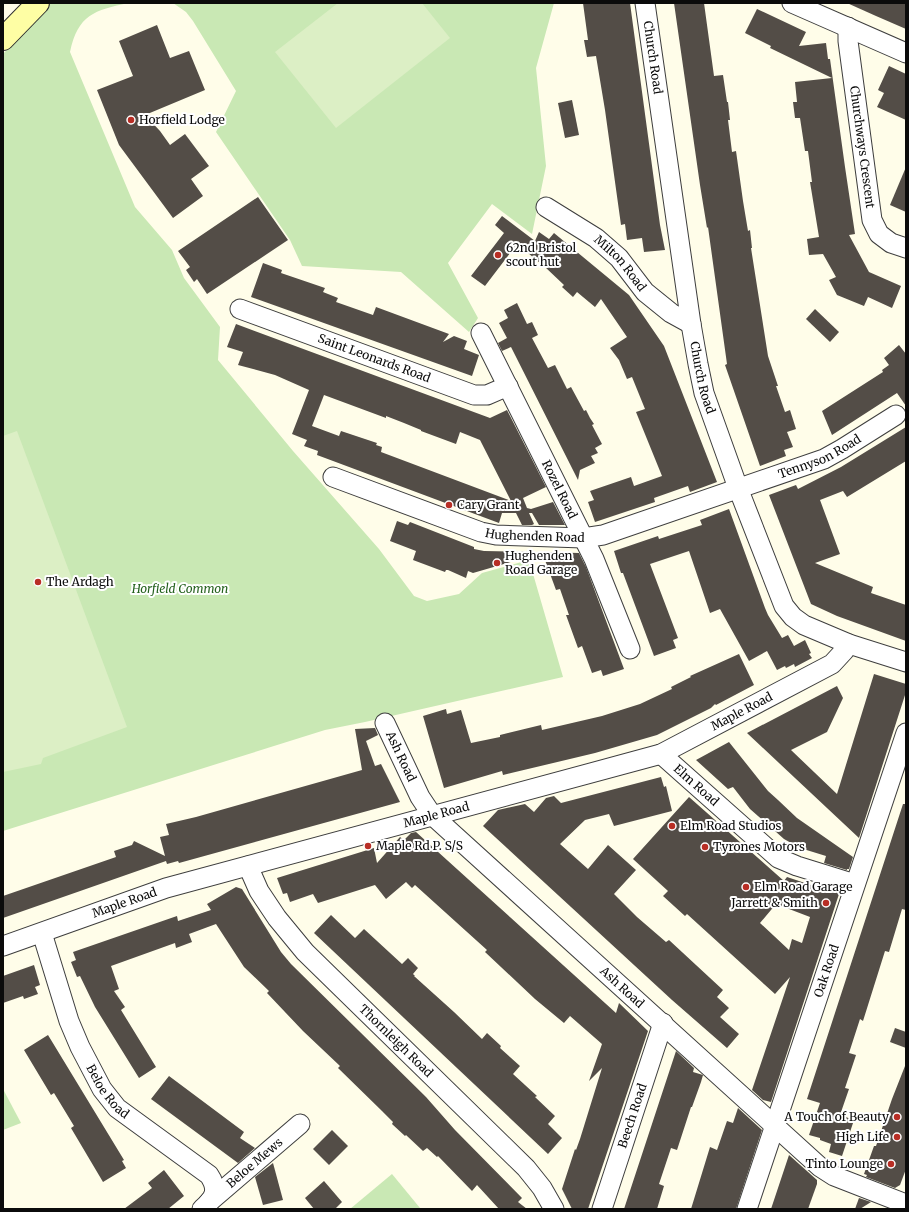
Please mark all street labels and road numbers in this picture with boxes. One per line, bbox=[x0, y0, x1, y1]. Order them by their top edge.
street label: Church Road bbox=[641, 20, 666, 95]
street label: Churchways Crescent bbox=[847, 85, 878, 209]
street label: Milton Road bbox=[591, 232, 650, 294]
street label: Saint Leonards Road bbox=[316, 330, 433, 385]
street label: Church Road bbox=[687, 340, 719, 416]
street label: Tennyson Road bbox=[776, 431, 864, 481]
street label: Rozel Road bbox=[539, 457, 581, 521]
street label: Hughenden Road bbox=[484, 525, 585, 545]
street label: Maple Road bbox=[708, 689, 775, 733]
street label: Ash Road bbox=[382, 728, 420, 784]
street label: Elm Road bbox=[671, 761, 722, 809]
street label: Maple Road bbox=[402, 798, 471, 830]
street label: Maple Road bbox=[90, 884, 159, 921]
street label: Oak Road bbox=[810, 942, 842, 999]
street label: Ash Road bbox=[596, 963, 647, 1011]
street label: Thornleigh Road bbox=[356, 1001, 436, 1080]
street label: Beloe Road bbox=[83, 1062, 132, 1121]
street label: Beech Road bbox=[614, 1081, 650, 1150]
street label: Beloe Mews bbox=[223, 1134, 285, 1191]

